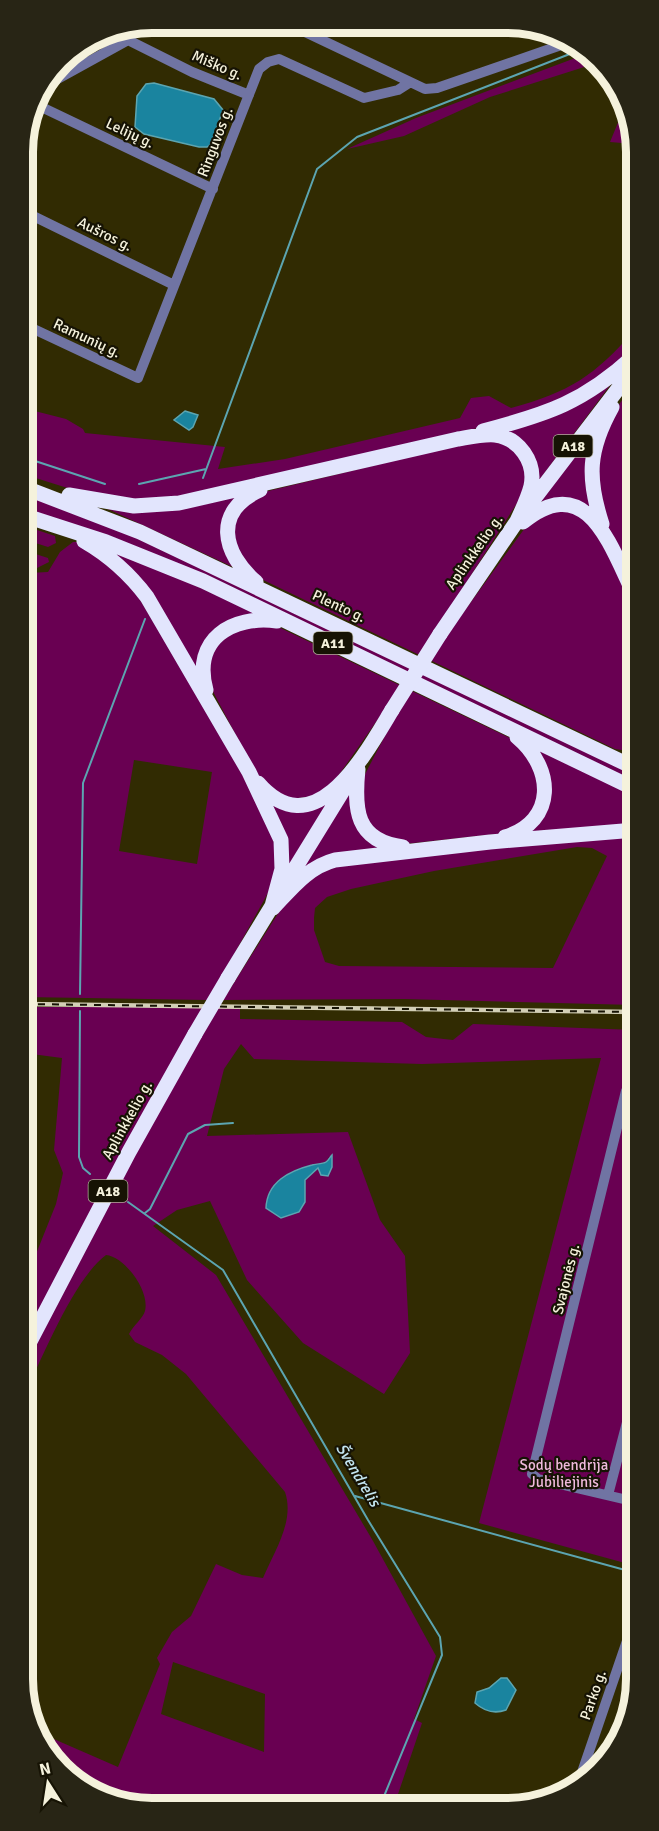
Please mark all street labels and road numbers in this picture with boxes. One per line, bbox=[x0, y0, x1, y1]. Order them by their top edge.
street label: Miško g. bbox=[189, 46, 245, 84]
street label: Ringuvos g. bbox=[193, 104, 237, 180]
street label: Lelijų g. bbox=[103, 114, 157, 152]
street label: Aušros g. bbox=[75, 213, 135, 255]
street label: Ramunių g. bbox=[50, 315, 124, 361]
road number: A18 bbox=[554, 435, 592, 457]
street label: Aplinkkelio g. bbox=[442, 511, 506, 593]
street label: Plento g. bbox=[310, 586, 368, 626]
road number: A11 bbox=[314, 632, 352, 654]
street label: Aplinkkelio g. bbox=[98, 1077, 156, 1163]
road number: A18 bbox=[88, 1180, 128, 1202]
street label: Svajonės g. bbox=[549, 1242, 583, 1316]
street label: Parko g. bbox=[576, 1668, 610, 1722]

